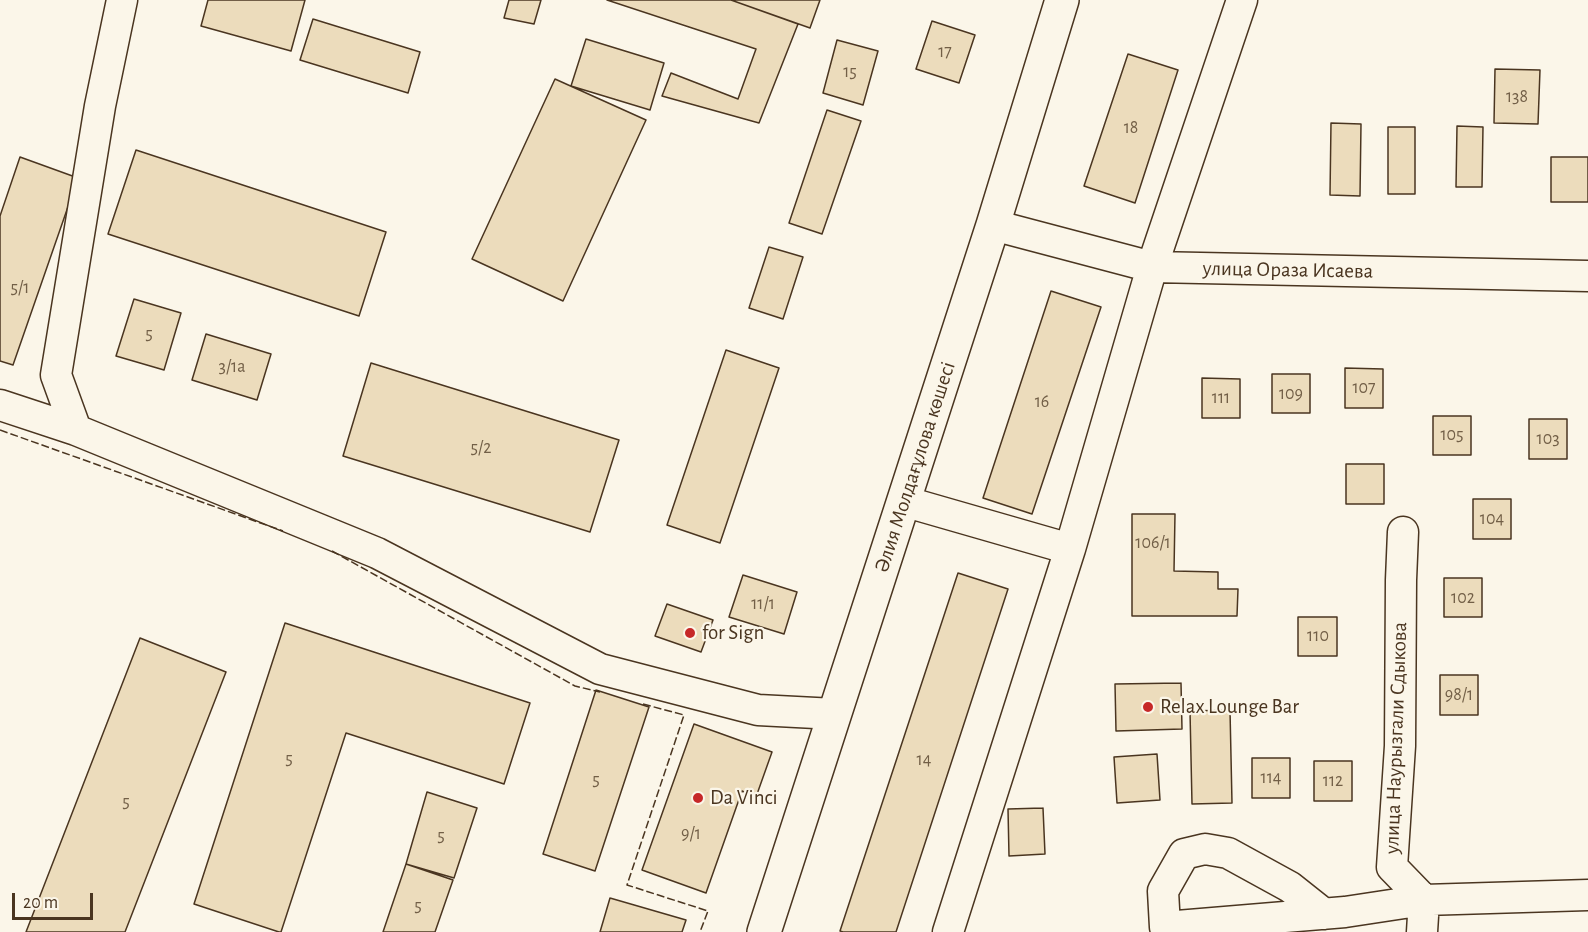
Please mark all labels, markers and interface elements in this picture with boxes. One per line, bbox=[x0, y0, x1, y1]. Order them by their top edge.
house number: 17 bbox=[938, 41, 952, 63]
house number: 15 bbox=[843, 61, 857, 83]
house number: 138 bbox=[1506, 86, 1528, 108]
house number: 18 bbox=[1124, 117, 1138, 139]
street label: улица Ораза Исаева bbox=[1202, 256, 1374, 284]
house number: 5/1 bbox=[11, 277, 29, 299]
house number: 5 bbox=[145, 323, 153, 345]
house number: 3/1а bbox=[219, 356, 245, 378]
street label: Әлия Молдағұлова көшесі bbox=[869, 359, 961, 575]
house number: 107 bbox=[1352, 377, 1376, 399]
house number: 109 bbox=[1279, 383, 1303, 405]
house number: 111 bbox=[1212, 387, 1230, 409]
house number: 16 bbox=[1035, 391, 1049, 413]
house number: 105 bbox=[1440, 424, 1464, 446]
house number: 103 bbox=[1536, 428, 1560, 450]
house number: 5/2 bbox=[471, 437, 491, 459]
house number: 104 bbox=[1480, 508, 1504, 530]
house number: 106/1 bbox=[1135, 532, 1171, 554]
house number: 102 bbox=[1451, 587, 1475, 609]
house number: 11/1 bbox=[751, 593, 775, 615]
place label: for Sign bbox=[702, 620, 764, 646]
street label: улица Наурызгали Сдыкова bbox=[1379, 621, 1413, 855]
house number: 110 bbox=[1307, 625, 1329, 647]
marker: for Sign bbox=[683, 626, 697, 640]
house number: 98/1 bbox=[1445, 684, 1473, 706]
place label: Relax Lounge Bar bbox=[1160, 694, 1299, 720]
marker: Relax Lounge Bar bbox=[1141, 700, 1155, 714]
house number: 5 bbox=[285, 748, 293, 770]
house number: 14 bbox=[917, 749, 931, 771]
house number: 114 bbox=[1260, 767, 1282, 789]
house number: 5 bbox=[592, 769, 600, 791]
house number: 112 bbox=[1323, 770, 1343, 792]
place label: Da Vinci bbox=[710, 785, 778, 811]
house number: 5 bbox=[122, 791, 130, 813]
marker: Da Vinci bbox=[691, 791, 705, 805]
house number: 9/1 bbox=[681, 823, 701, 845]
house number: 5 bbox=[437, 825, 445, 847]
scale bar bbox=[15, 881, 96, 919]
text: 20 m bbox=[23, 894, 58, 912]
house number: 5 bbox=[414, 895, 422, 917]

